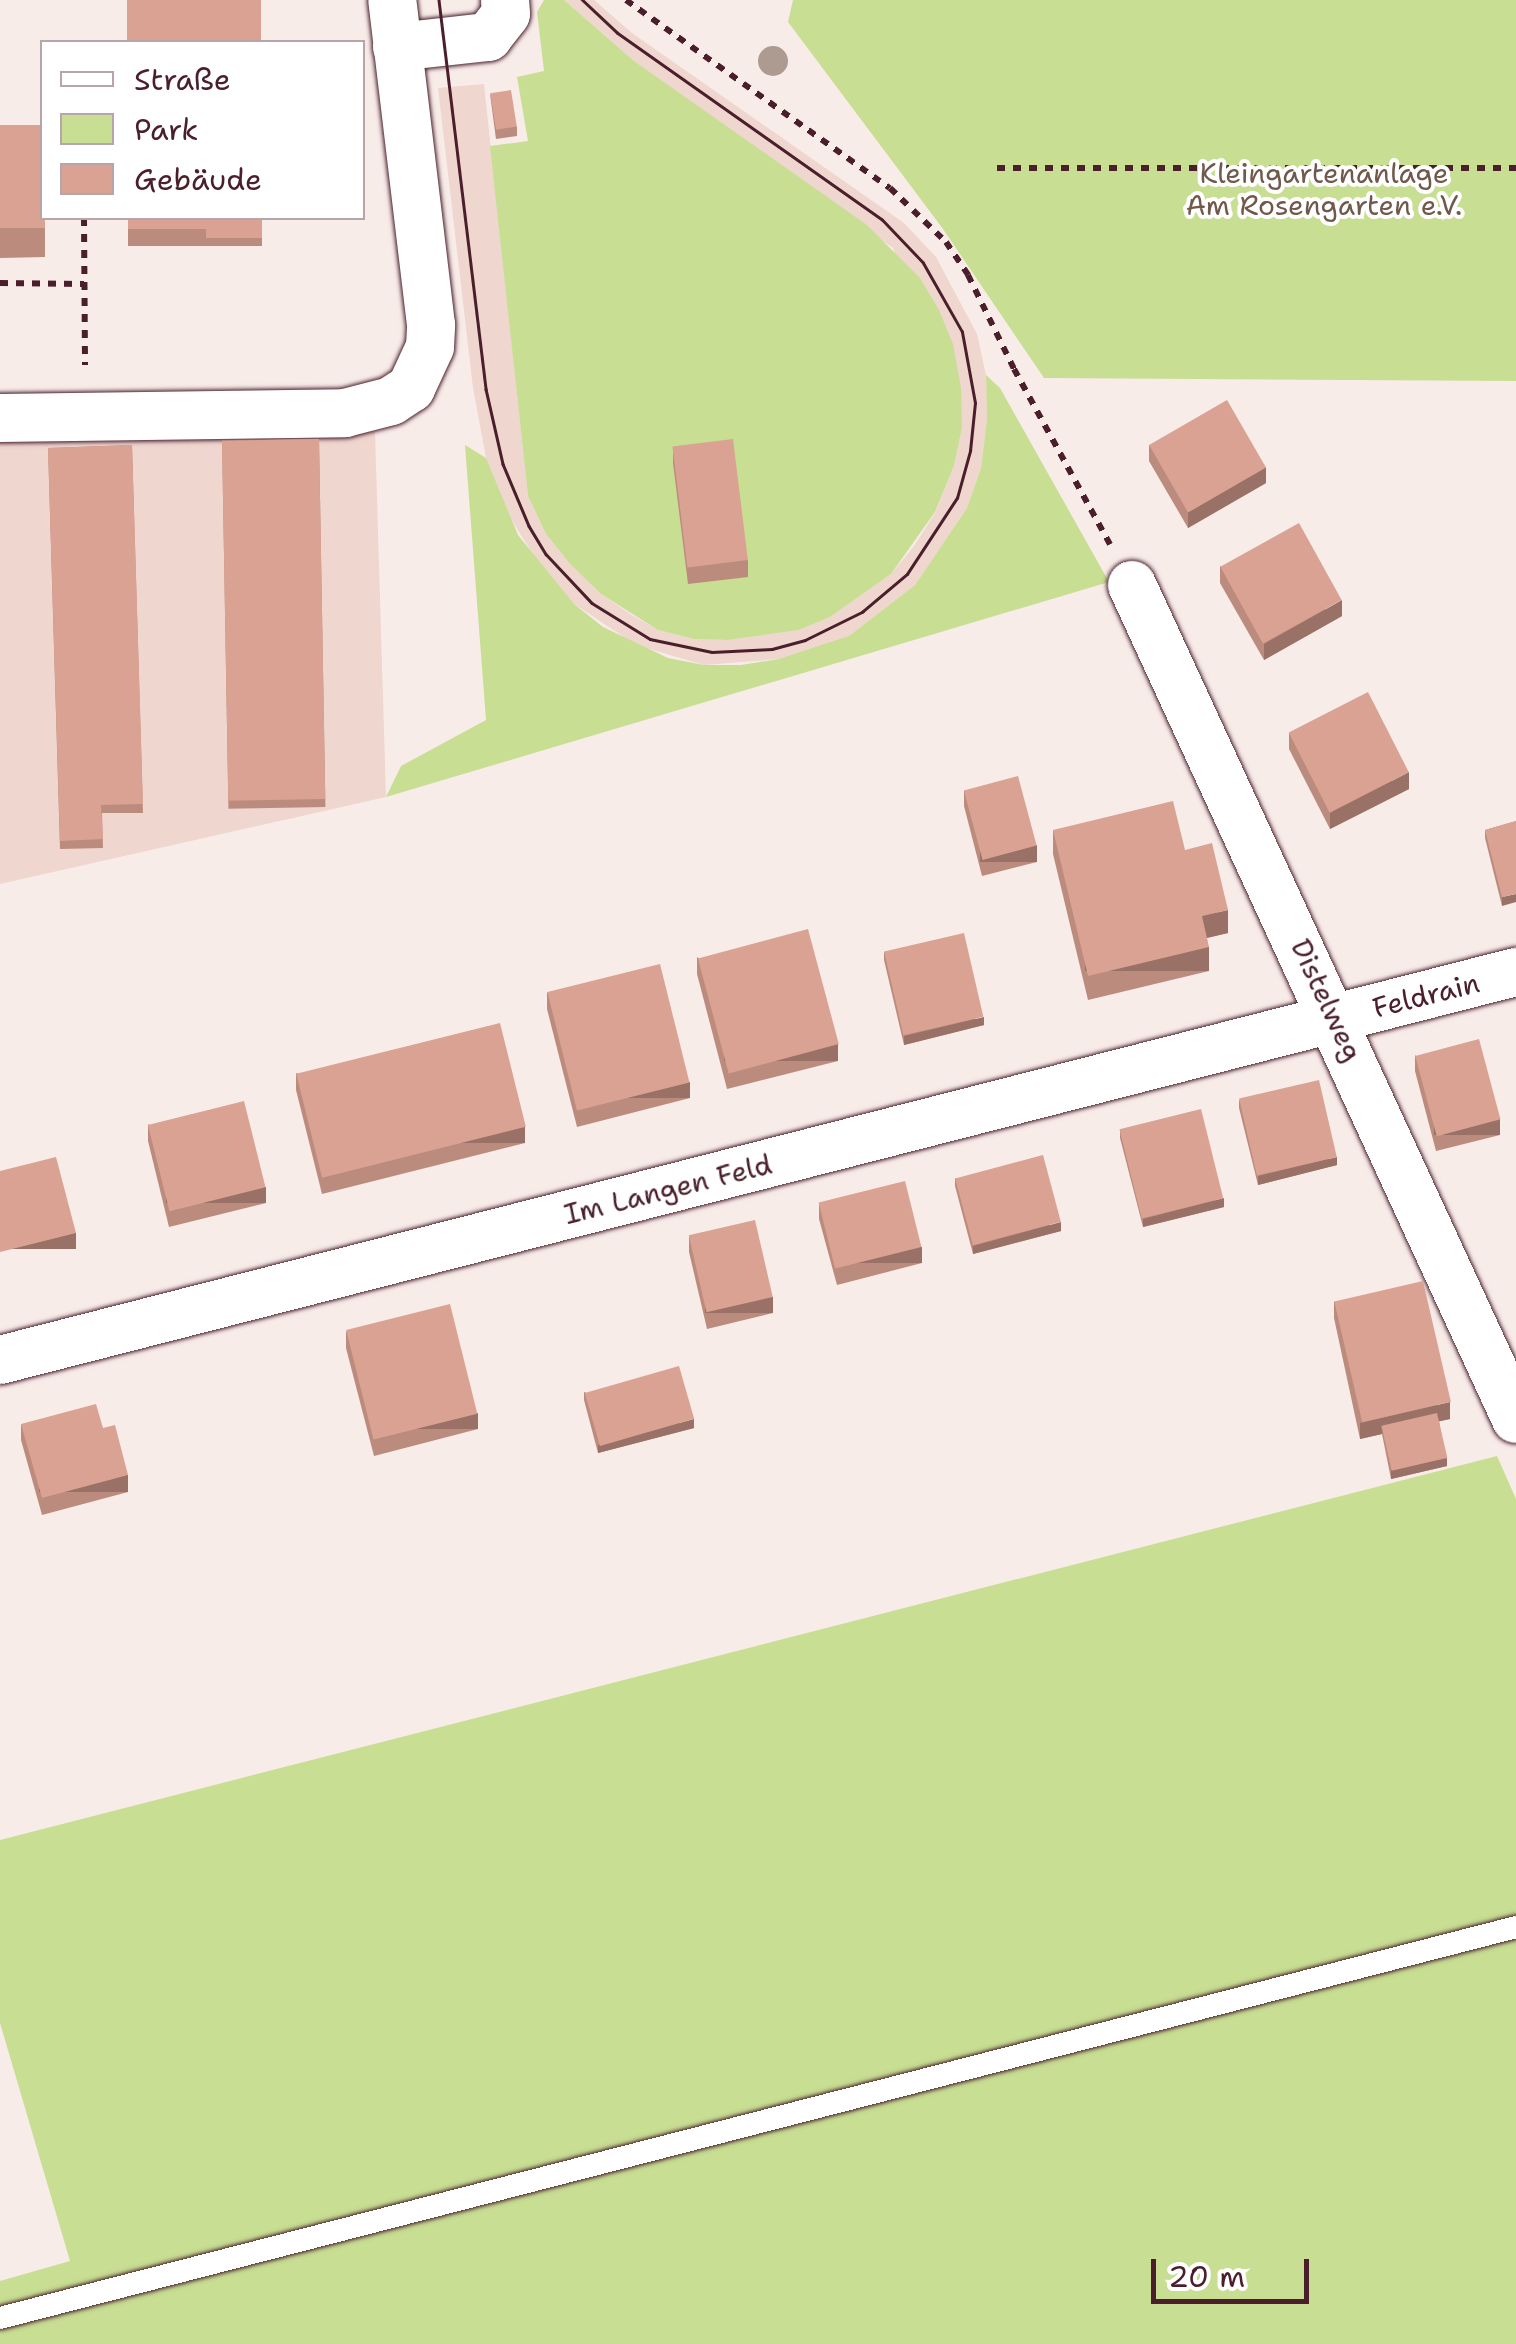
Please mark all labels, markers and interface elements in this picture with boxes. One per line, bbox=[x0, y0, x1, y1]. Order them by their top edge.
legend bbox=[40, 40, 365, 220]
text: Straße bbox=[134, 59, 231, 100]
text: Park bbox=[134, 109, 198, 150]
park label: Kleingartenanlage Am Rosengarten e.V. bbox=[1186, 156, 1462, 222]
text: Gebäude bbox=[134, 159, 262, 200]
street label: Distelweg bbox=[1284, 934, 1370, 1066]
street label: Feldrain bbox=[1369, 966, 1483, 1024]
street label: Im Langen Feld bbox=[561, 1147, 775, 1231]
scale bar bbox=[1156, 2239, 1314, 2301]
text: 20 m bbox=[1168, 2256, 1245, 2297]

